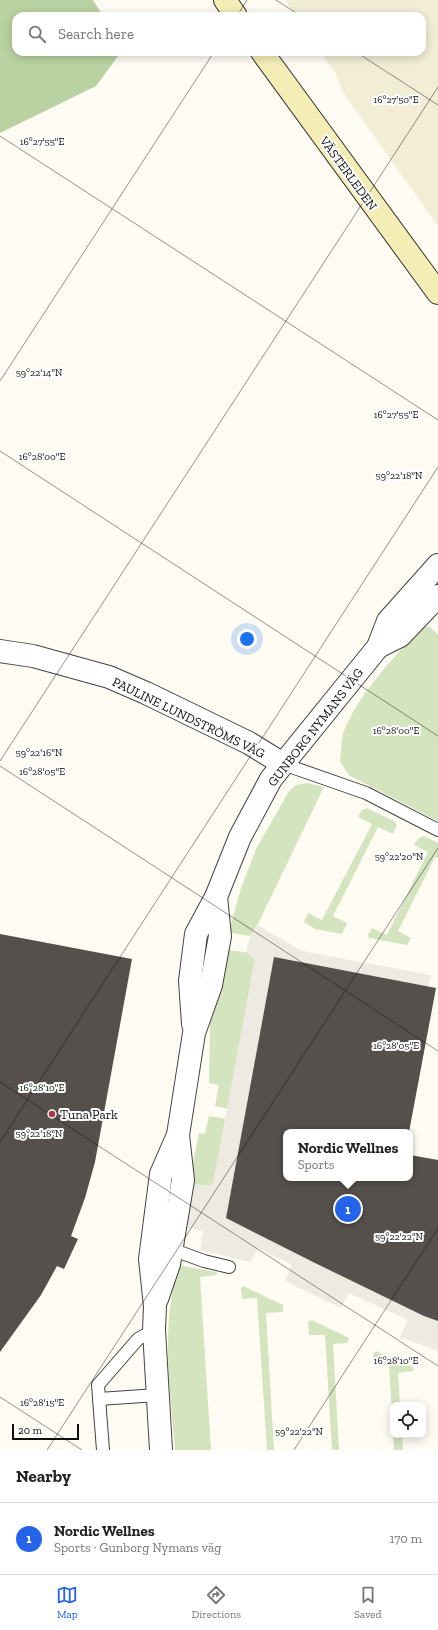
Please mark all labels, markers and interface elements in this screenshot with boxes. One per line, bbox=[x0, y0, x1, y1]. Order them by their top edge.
search box bbox=[12, 12, 426, 56]
icon: search bbox=[26, 23, 48, 45]
text: Search here bbox=[58, 25, 134, 43]
text: 16°27'50"E bbox=[373, 94, 419, 106]
street label: VÄSTERLEDEN bbox=[316, 133, 381, 213]
text: 16°27'55"E bbox=[20, 136, 64, 148]
text: 59°22'14"N bbox=[16, 367, 63, 379]
text: 16°27'55"E bbox=[374, 409, 418, 421]
text: 16°28'00"E bbox=[19, 451, 65, 463]
text: 59°22'18"N bbox=[376, 470, 423, 482]
your location bbox=[237, 629, 257, 649]
street label: GUNBORG NYMANS VÄG bbox=[265, 665, 366, 789]
street label: PAULINE LUNDSTRÖMS VÄG bbox=[110, 674, 268, 761]
text: 16°28'00"E bbox=[373, 725, 419, 737]
text: 59°22'16"N bbox=[16, 747, 63, 759]
text: 16°28'05"E bbox=[19, 766, 65, 778]
text: 59°22'20"N bbox=[375, 851, 424, 863]
text: 16°28'05"E bbox=[373, 1040, 419, 1052]
text: 16°28'10"E bbox=[20, 1082, 64, 1094]
place label: Tuna Park bbox=[60, 1107, 118, 1122]
marker: Tuna Park bbox=[47, 1109, 57, 1119]
text: 59°22'18"N bbox=[16, 1128, 63, 1140]
popup bbox=[283, 1129, 413, 1181]
text: Nordic Wellnes bbox=[298, 1139, 398, 1157]
text: Sports bbox=[298, 1157, 334, 1172]
pin: 1 bbox=[335, 1194, 361, 1224]
text: 59°22'22"N bbox=[375, 1231, 424, 1243]
text: 16°28'10"E bbox=[374, 1355, 418, 1367]
text: 16°28'15"E bbox=[20, 1397, 64, 1409]
map controls bbox=[390, 1402, 426, 1438]
button: locate bbox=[390, 1402, 426, 1438]
scale bar bbox=[12, 1422, 79, 1441]
text: 20 m bbox=[18, 1424, 42, 1437]
text: 59°22'22"N bbox=[275, 1426, 324, 1438]
text: Nearby bbox=[16, 1466, 71, 1486]
text: Nordic Wellnes bbox=[54, 1522, 155, 1540]
text: 1 bbox=[26, 1531, 32, 1546]
text: 170 m bbox=[389, 1531, 422, 1546]
text: Sports · Gunborg Nymans väg bbox=[54, 1540, 221, 1555]
tab: Map bbox=[56, 1584, 78, 1621]
tab: Directions bbox=[191, 1584, 241, 1621]
tab: Saved bbox=[354, 1584, 382, 1621]

